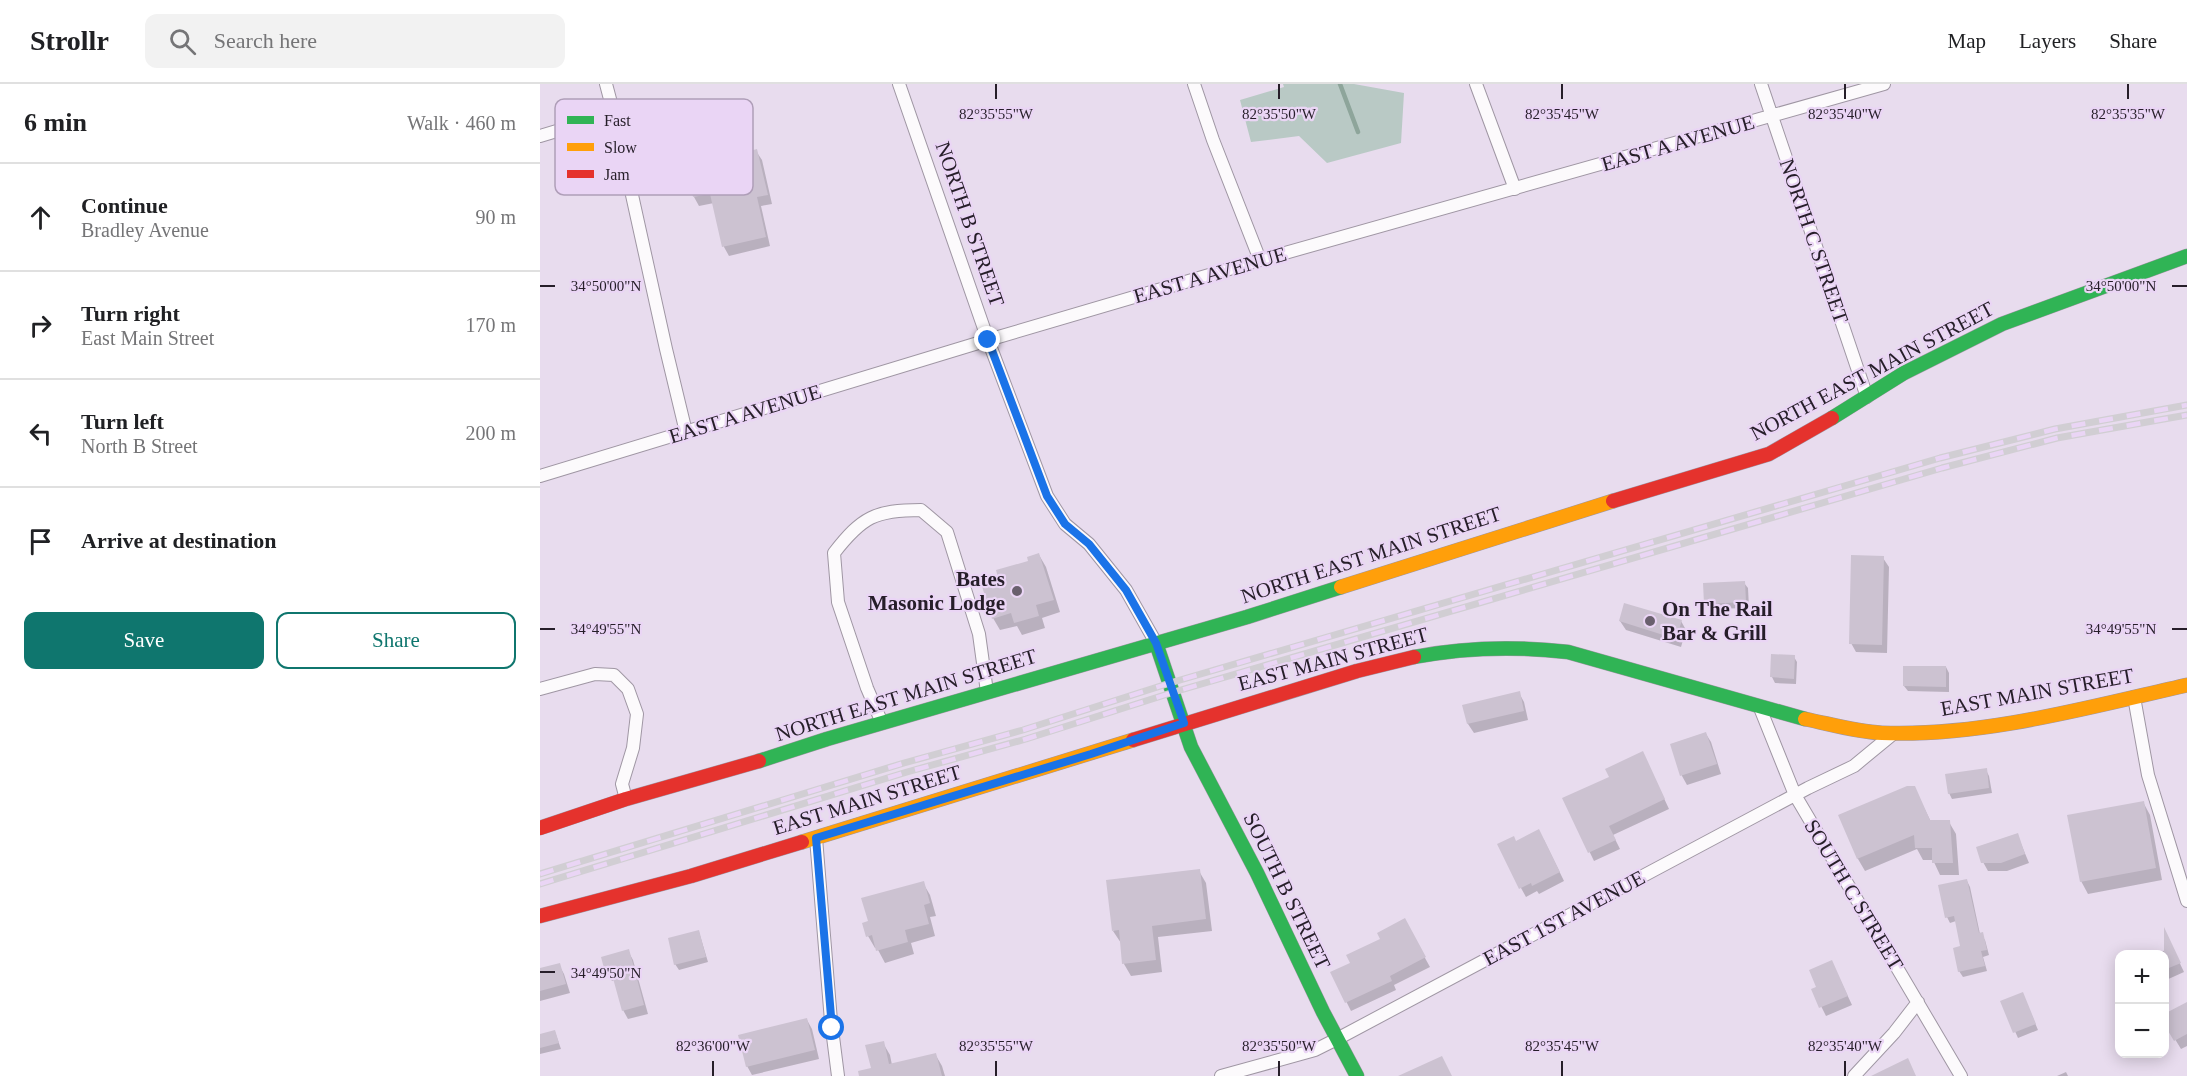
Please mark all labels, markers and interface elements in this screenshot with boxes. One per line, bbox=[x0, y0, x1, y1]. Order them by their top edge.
search box bbox=[145, 14, 565, 68]
text: Strollr bbox=[30, 25, 109, 56]
icon: search bbox=[166, 25, 199, 58]
text: Search here bbox=[214, 28, 317, 53]
text: Map bbox=[1948, 29, 1986, 53]
text: Layers bbox=[2019, 29, 2076, 53]
text: Share bbox=[2109, 29, 2157, 53]
legend bbox=[555, 99, 753, 195]
text: 82°35'55"W bbox=[959, 106, 1034, 122]
text: 82°35'50"W bbox=[1242, 106, 1317, 122]
text: 82°35'45"W bbox=[1525, 106, 1600, 122]
text: 82°35'40"W bbox=[1808, 106, 1883, 122]
text: 82°35'35"W bbox=[2091, 106, 2166, 122]
text: 6 min bbox=[24, 108, 87, 137]
street label: EAST A AVENUE bbox=[1599, 110, 1757, 176]
text: Walk · 460 m bbox=[407, 112, 516, 134]
text: Fast bbox=[604, 112, 631, 129]
text: Slow bbox=[604, 139, 637, 156]
street label: NORTH B STREET bbox=[931, 139, 1009, 310]
street label: NORTH C STREET bbox=[1775, 156, 1853, 327]
text: Jam bbox=[604, 166, 630, 183]
text: Continue bbox=[81, 193, 168, 218]
icon: ahead bbox=[24, 201, 57, 234]
text: 90 m bbox=[475, 206, 516, 228]
text: Bradley Avenue bbox=[81, 219, 209, 241]
street label: EAST A AVENUE bbox=[1131, 242, 1289, 308]
text: 34°50'00"N bbox=[571, 278, 641, 294]
text: 34°50'00"N bbox=[2086, 278, 2156, 294]
street label: NORTH EAST MAIN STREET bbox=[1746, 296, 1998, 445]
text: Turn right bbox=[81, 301, 180, 326]
icon: right bbox=[24, 309, 57, 342]
text: 170 m bbox=[465, 314, 516, 336]
route end bbox=[974, 326, 1000, 352]
text: East Main Street bbox=[81, 327, 214, 349]
street label: EAST A AVENUE bbox=[666, 379, 824, 449]
text: Turn left bbox=[81, 409, 164, 434]
icon: left bbox=[24, 417, 57, 450]
text: 200 m bbox=[465, 422, 516, 444]
text: North B Street bbox=[81, 435, 198, 457]
street label: NORTH EAST MAIN STREET bbox=[1238, 502, 1504, 608]
icon: arrive bbox=[24, 525, 57, 558]
text: Arrive at destination bbox=[81, 528, 277, 553]
place label: Bates Masonic Lodge bbox=[868, 567, 1005, 615]
marker: Bates Masonic Lodge bbox=[1010, 584, 1024, 598]
place label: On The Rail Bar & Grill bbox=[1662, 597, 1773, 645]
button: Save bbox=[24, 612, 264, 669]
button: Share bbox=[276, 612, 516, 669]
marker: On The Rail Bar & Grill bbox=[1643, 614, 1657, 628]
text: 34°49'55"N bbox=[571, 621, 641, 637]
text: 34°49'55"N bbox=[2086, 621, 2156, 637]
street label: EAST MAIN STREET bbox=[1235, 622, 1431, 696]
street label: NORTH EAST MAIN STREET bbox=[772, 644, 1040, 746]
street label: EAST MAIN STREET bbox=[1939, 663, 2136, 721]
street label: EAST MAIN STREET bbox=[770, 760, 964, 840]
street label: SOUTH B STREET bbox=[1239, 809, 1335, 973]
street label: SOUTH C STREET bbox=[1800, 815, 1909, 975]
street label: EAST 1ST AVENUE bbox=[1479, 865, 1649, 971]
map controls bbox=[2115, 950, 2169, 1058]
button: + bbox=[2115, 950, 2169, 1004]
text: 34°49'50"N bbox=[571, 965, 641, 981]
button: − bbox=[2115, 1004, 2169, 1058]
route start bbox=[818, 1014, 844, 1040]
text: 82°36'00"W bbox=[676, 1038, 751, 1054]
text: 82°35'55"W bbox=[959, 1038, 1034, 1054]
text: 82°35'50"W bbox=[1242, 1038, 1317, 1054]
text: 82°35'45"W bbox=[1525, 1038, 1600, 1054]
text: 82°35'40"W bbox=[1808, 1038, 1883, 1054]

